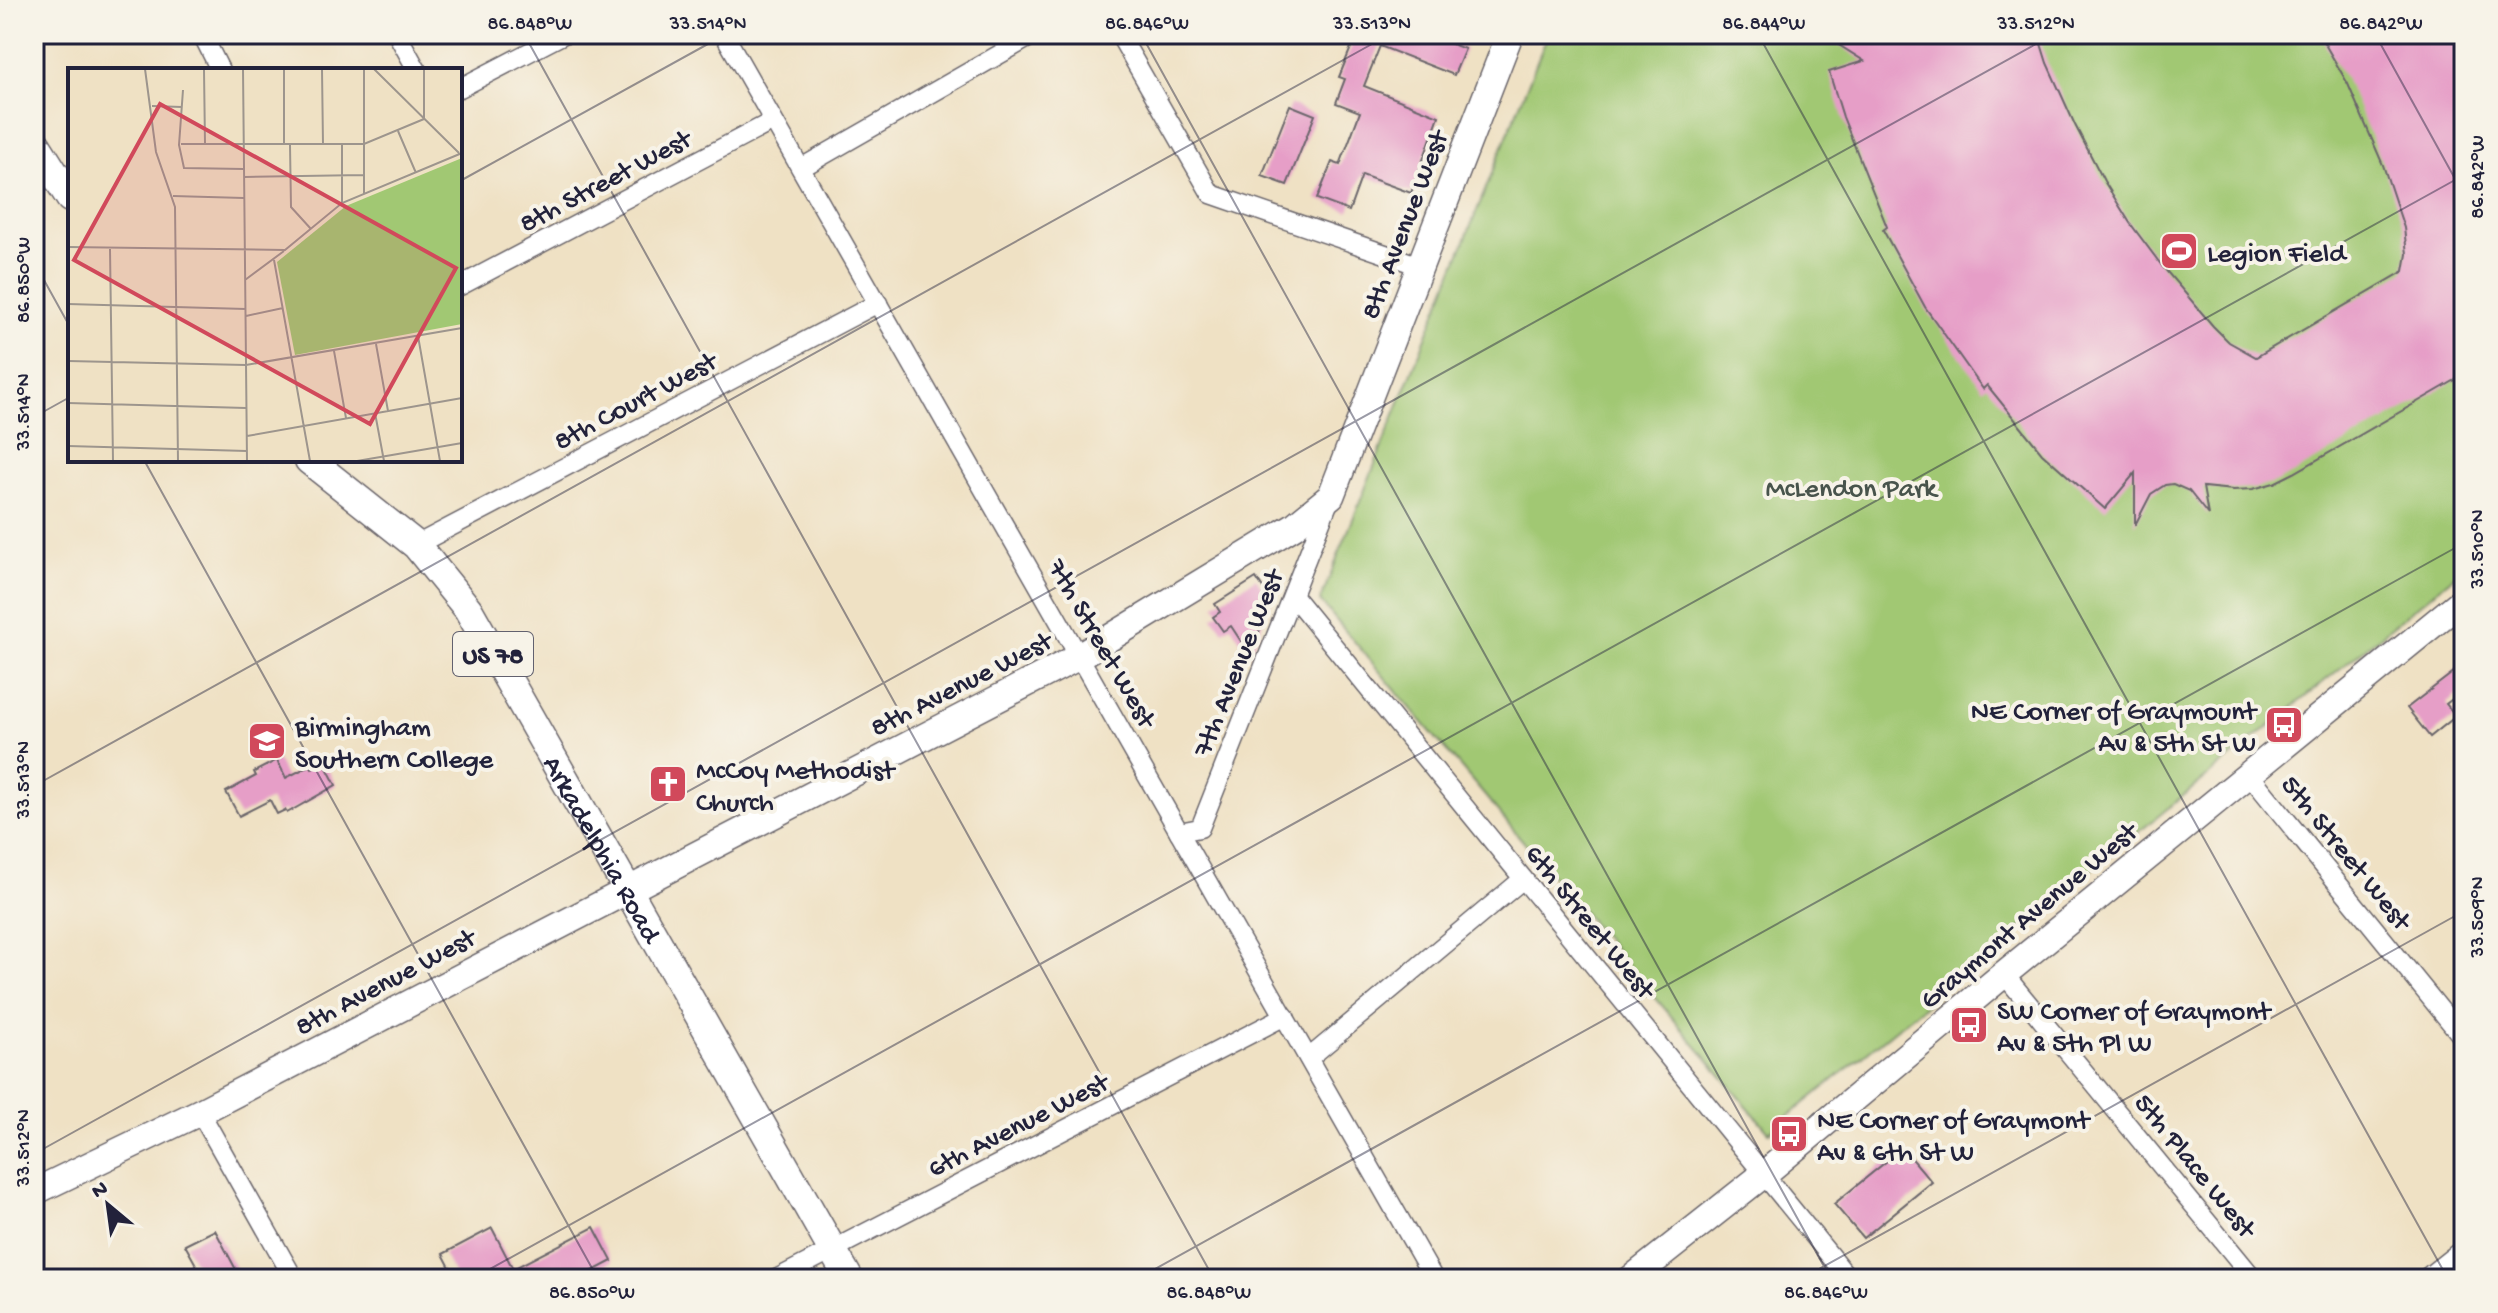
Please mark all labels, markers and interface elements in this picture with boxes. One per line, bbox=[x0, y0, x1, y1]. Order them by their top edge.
text: 86.848°W bbox=[488, 14, 572, 37]
text: 33.514°N bbox=[668, 14, 747, 37]
text: 86.846°W bbox=[1105, 14, 1189, 37]
text: 33.513°N bbox=[1332, 14, 1411, 37]
text: 86.844°W bbox=[1722, 14, 1806, 37]
text: 33.512°N bbox=[1996, 14, 2075, 37]
text: 86.842°W bbox=[2339, 14, 2423, 37]
inset map bbox=[68, 68, 462, 462]
street label: 8th Street West bbox=[515, 123, 700, 242]
street label: 8th Avenue West bbox=[1355, 124, 1458, 325]
text: 86.842°W bbox=[2468, 135, 2491, 219]
sports icon: Legion Field bbox=[2158, 230, 2200, 272]
text: 86.850°W bbox=[14, 237, 37, 323]
place label: Legion Field bbox=[2207, 239, 2348, 272]
street label: 8th Court West bbox=[549, 345, 725, 460]
text: 33.514°N bbox=[14, 373, 37, 452]
park label: McLendon Park bbox=[1765, 474, 1939, 507]
text: 33.510°N bbox=[2468, 509, 2491, 590]
street label: 7th Street West bbox=[1038, 553, 1163, 737]
street label: 7th Avenue West bbox=[1187, 563, 1294, 763]
street label: 8th Avenue West bbox=[866, 625, 1061, 746]
road number: US 78 bbox=[453, 632, 533, 676]
place label: NE Corner of Graymount Av & 5th St W bbox=[1971, 697, 2259, 762]
bus stop icon: NE Corner of Graymount Av & 5th St W bbox=[2263, 704, 2305, 746]
place label: Birmingham Southern College bbox=[294, 713, 494, 778]
school or university icon: Birmingham Southern College bbox=[246, 720, 288, 762]
text: 33.513°N bbox=[14, 741, 37, 820]
street label: Arkadelphia Road bbox=[534, 751, 667, 952]
place label: McCoy Methodist Church bbox=[696, 756, 897, 821]
church icon: McCoy Methodist Church bbox=[647, 763, 689, 805]
street label: 5th Street West bbox=[2272, 770, 2418, 940]
street label: Graymont Avenue West bbox=[1915, 815, 2147, 1018]
street label: 6th Street West bbox=[1516, 839, 1662, 1008]
text: 33.509°N bbox=[2468, 877, 2491, 959]
street label: 8th Avenue West bbox=[290, 921, 484, 1045]
place label: SW Corner of Graymont Av & 5th Pl W bbox=[1997, 997, 2273, 1062]
bus stop icon: SW Corner of Graymont Av & 5th Pl W bbox=[1948, 1004, 1990, 1046]
street label: 6th Avenue West bbox=[923, 1066, 1117, 1187]
street label: 5th Place West bbox=[2125, 1088, 2263, 1247]
place label: NE Corner of Graymont Av & 6th St W bbox=[1817, 1106, 2092, 1171]
text: 33.512°N bbox=[14, 1109, 37, 1188]
bus stop icon: NE Corner of Graymont Av & 6th St W bbox=[1768, 1113, 1810, 1155]
north arrow bbox=[68, 1165, 148, 1245]
text: N bbox=[88, 1176, 113, 1206]
text: 86.850°W bbox=[549, 1283, 635, 1306]
text: 86.848°W bbox=[1167, 1283, 1251, 1306]
text: 86.846°W bbox=[1784, 1283, 1868, 1306]

